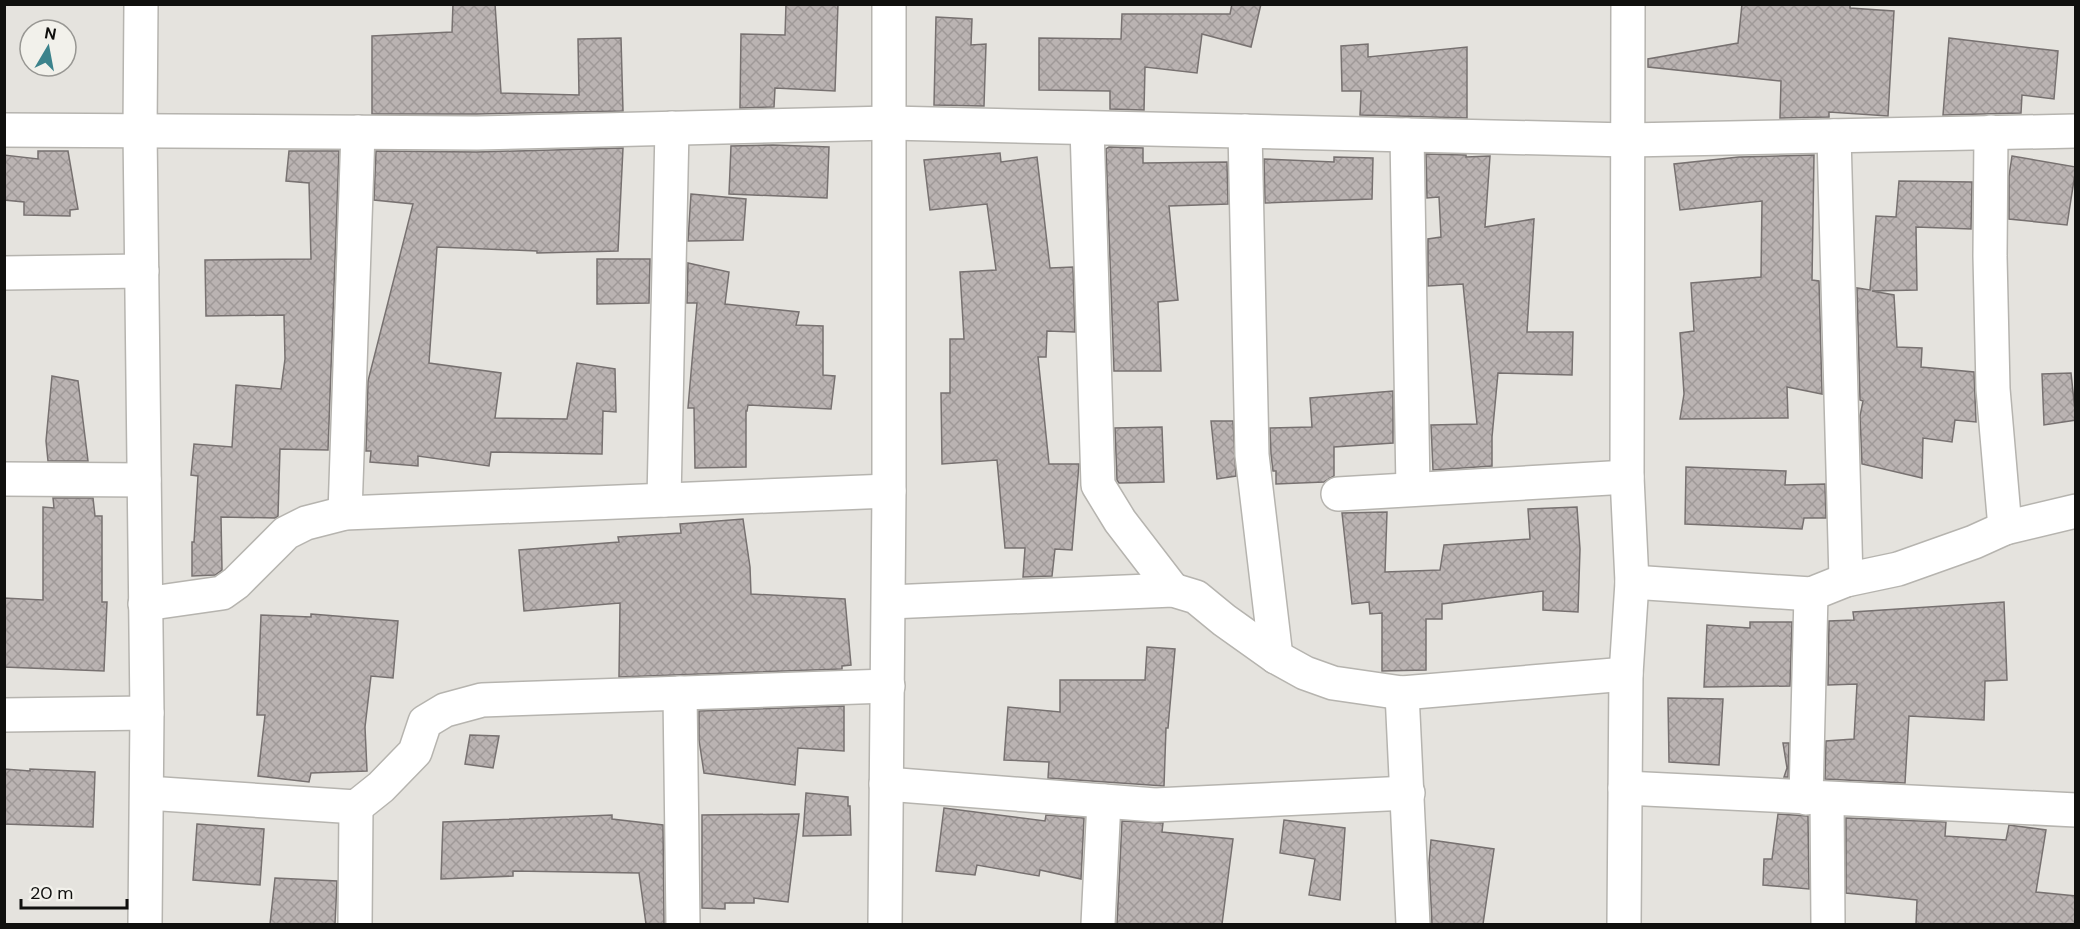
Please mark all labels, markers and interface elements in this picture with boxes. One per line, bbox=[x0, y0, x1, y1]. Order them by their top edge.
north arrow bbox=[18, 18, 78, 78]
text: N bbox=[43, 22, 58, 45]
scale bar bbox=[21, 872, 128, 910]
text: 20 m bbox=[30, 881, 73, 905]

